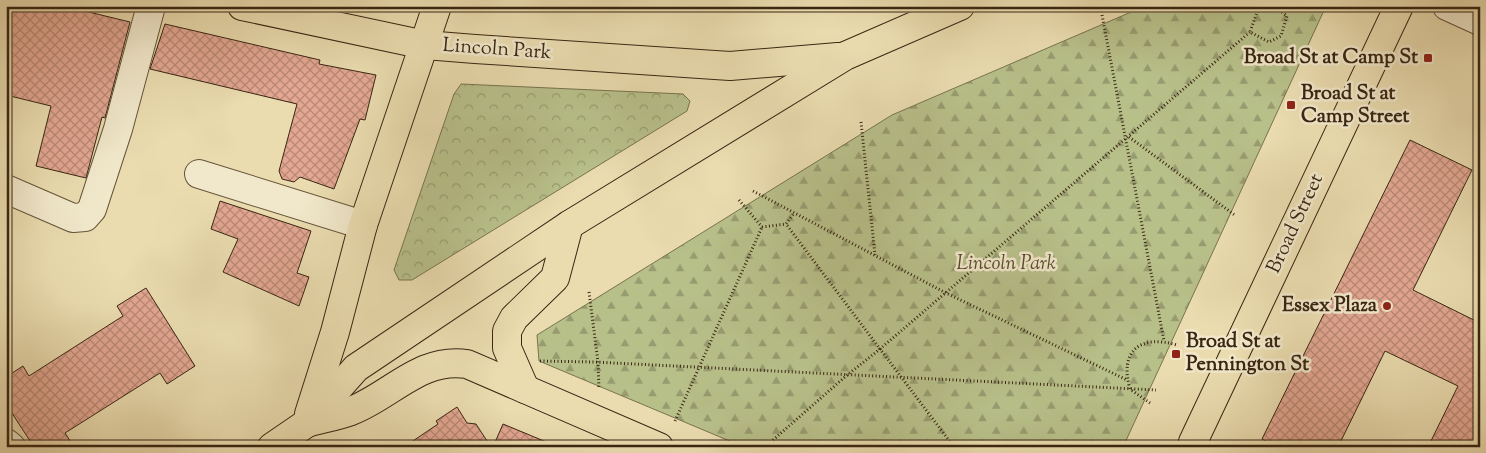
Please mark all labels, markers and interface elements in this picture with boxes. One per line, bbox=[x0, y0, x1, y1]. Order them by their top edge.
street label: Lincoln Park bbox=[442, 32, 553, 68]
place label: Broad St at Camp St bbox=[1244, 44, 1418, 73]
marker: Broad St at Camp St bbox=[1422, 52, 1434, 64]
place label: Broad St at Camp Street bbox=[1301, 80, 1410, 132]
marker: Broad St at Camp Street bbox=[1285, 99, 1297, 111]
street label: Broad Street bbox=[1260, 169, 1332, 279]
park label: Lincoln Park bbox=[956, 250, 1056, 279]
place label: Essex Plaza bbox=[1282, 292, 1378, 321]
marker: Essex Plaza bbox=[1381, 300, 1393, 312]
place label: Broad St at Pennington St bbox=[1186, 328, 1309, 380]
marker: Broad St at Pennington St bbox=[1170, 348, 1182, 360]

